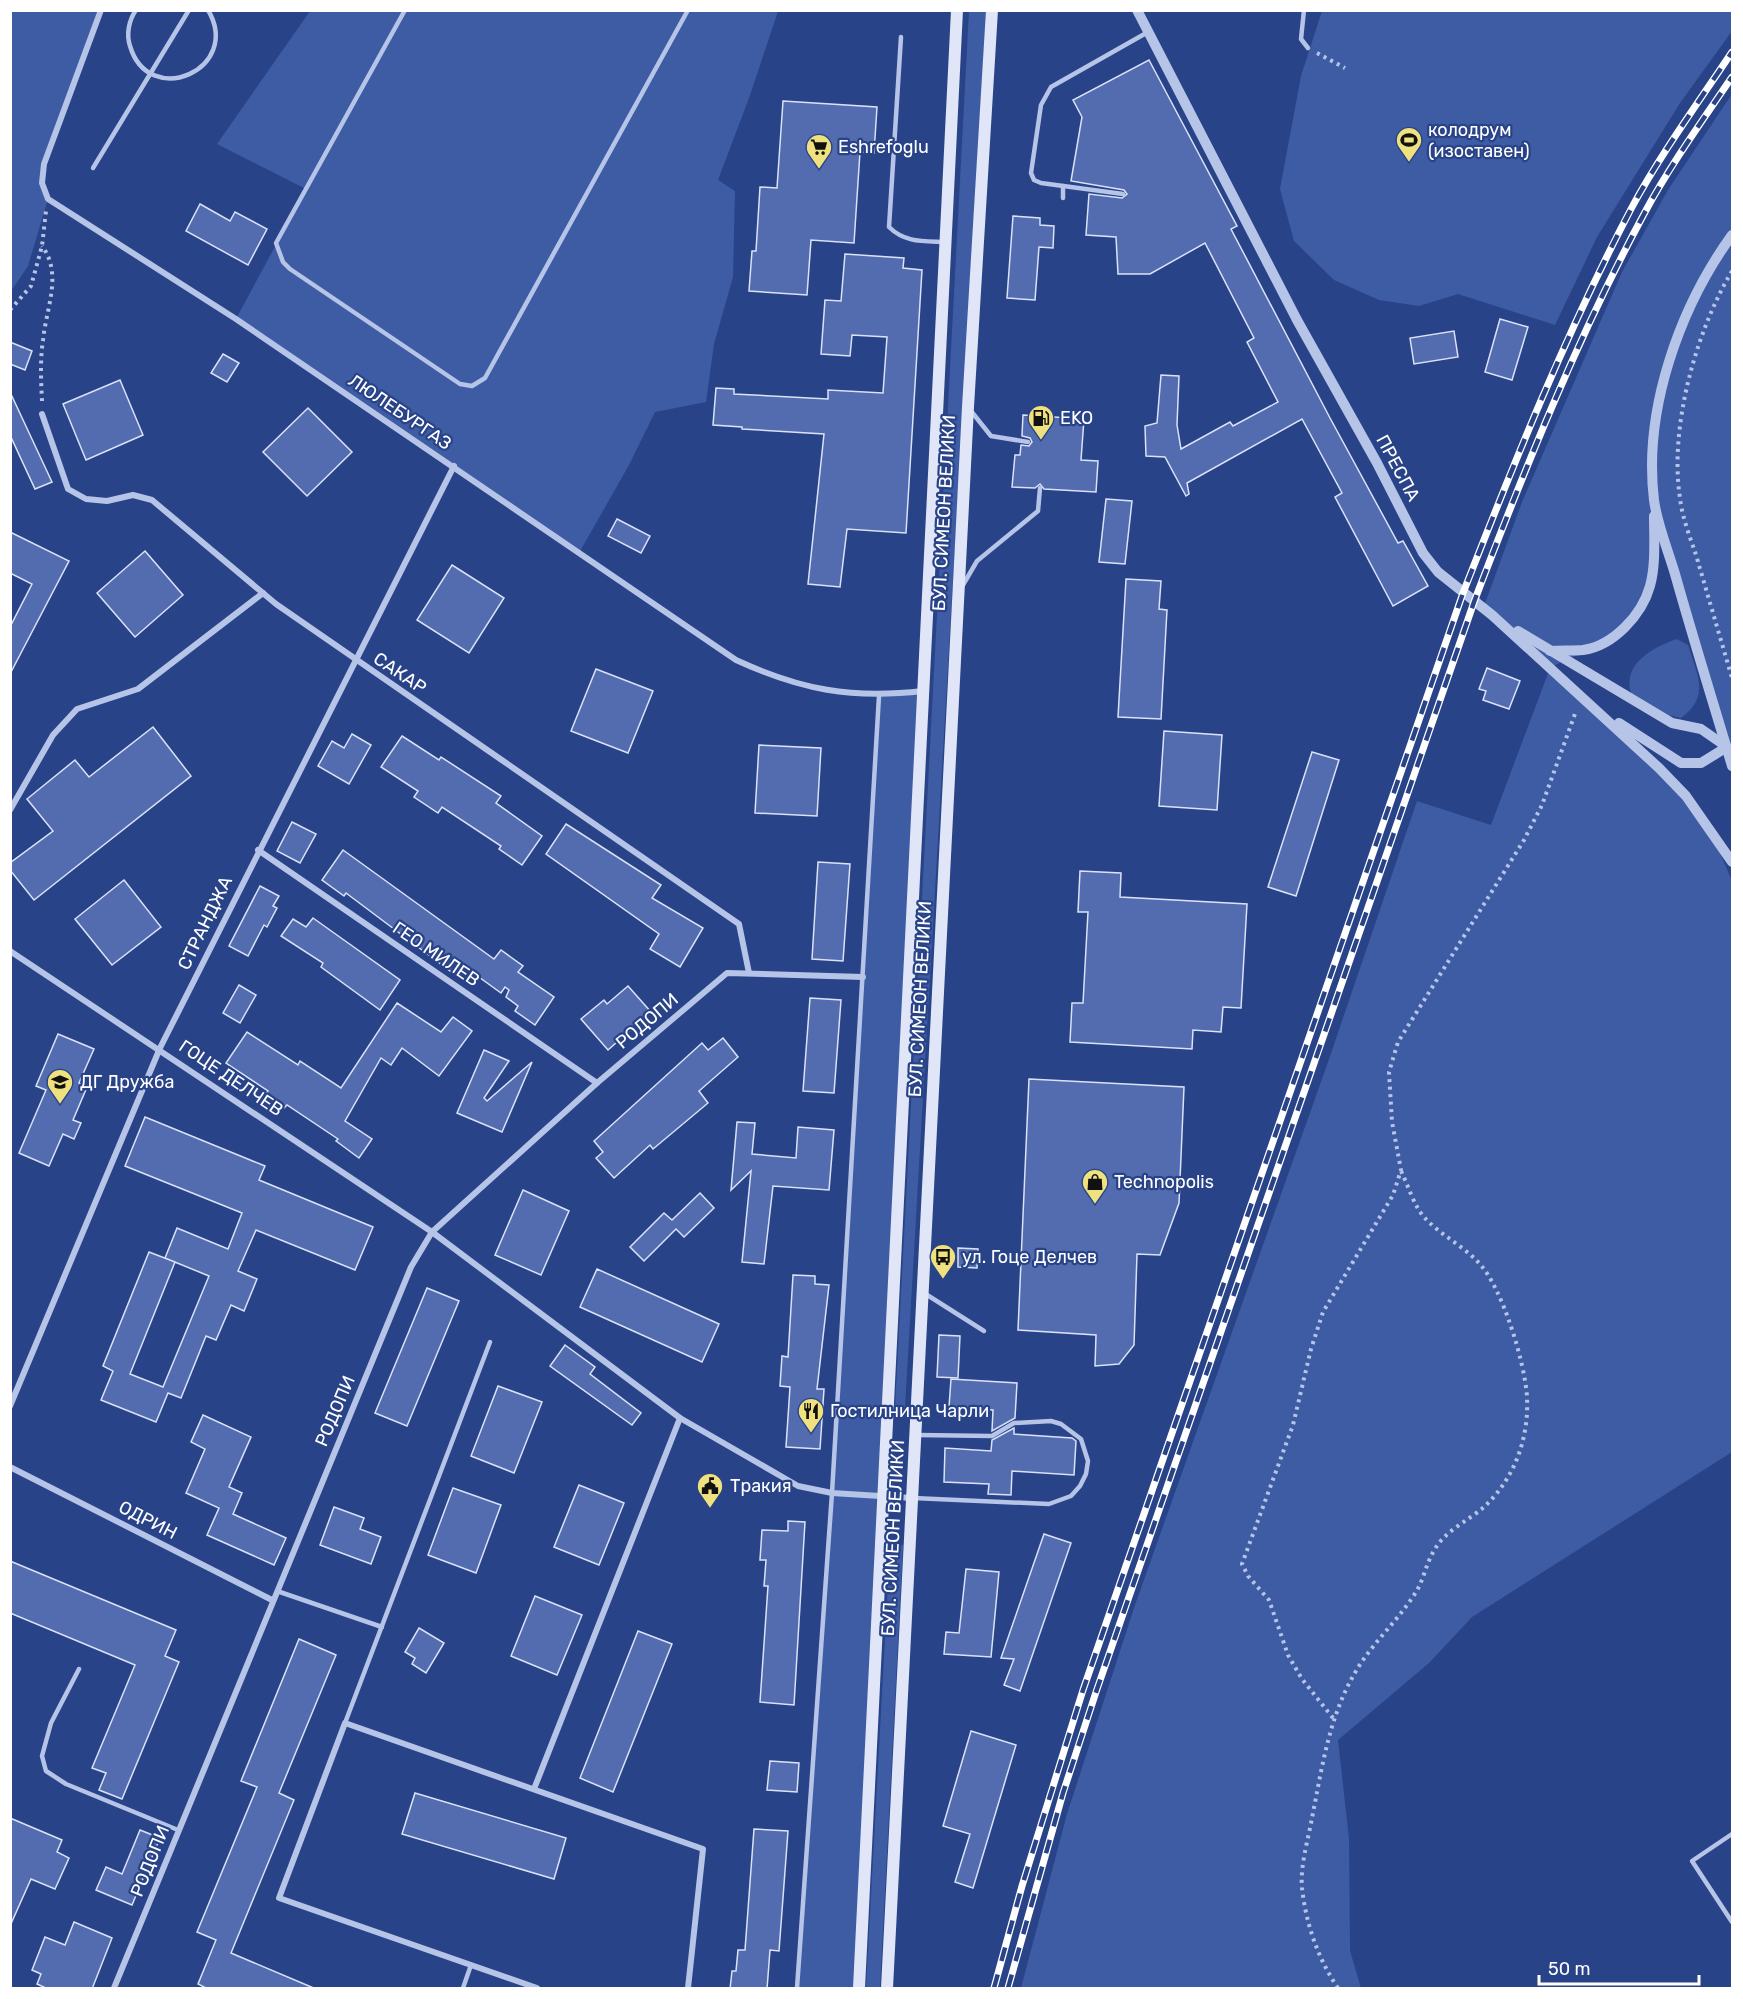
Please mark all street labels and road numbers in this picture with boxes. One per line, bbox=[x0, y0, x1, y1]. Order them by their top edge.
street label: ЛЮЛЕБУРГАЗ bbox=[344, 369, 456, 455]
street label: БУЛ. СИМЕОН ВЕЛИКИ bbox=[928, 414, 960, 612]
street label: ПРЕСПА bbox=[1371, 431, 1425, 505]
street label: САКАР bbox=[369, 647, 431, 699]
street label: СТРАНДЖА bbox=[173, 873, 237, 973]
street label: БУЛ. СИМЕОН ВЕЛИКИ bbox=[904, 900, 936, 1098]
street label: ГЕО МИЛЕВ bbox=[388, 917, 484, 991]
street label: РОДОПИ bbox=[611, 989, 683, 1053]
street label: ГОЦЕ ДЕЛЧЕВ bbox=[175, 1035, 287, 1121]
street label: РОДОПИ bbox=[310, 1372, 360, 1450]
street label: БУЛ. СИМЕОН ВЕЛИКИ bbox=[877, 1439, 909, 1637]
street label: ОДРИН bbox=[115, 1496, 181, 1544]
street label: РОДОПИ bbox=[126, 1822, 174, 1900]

